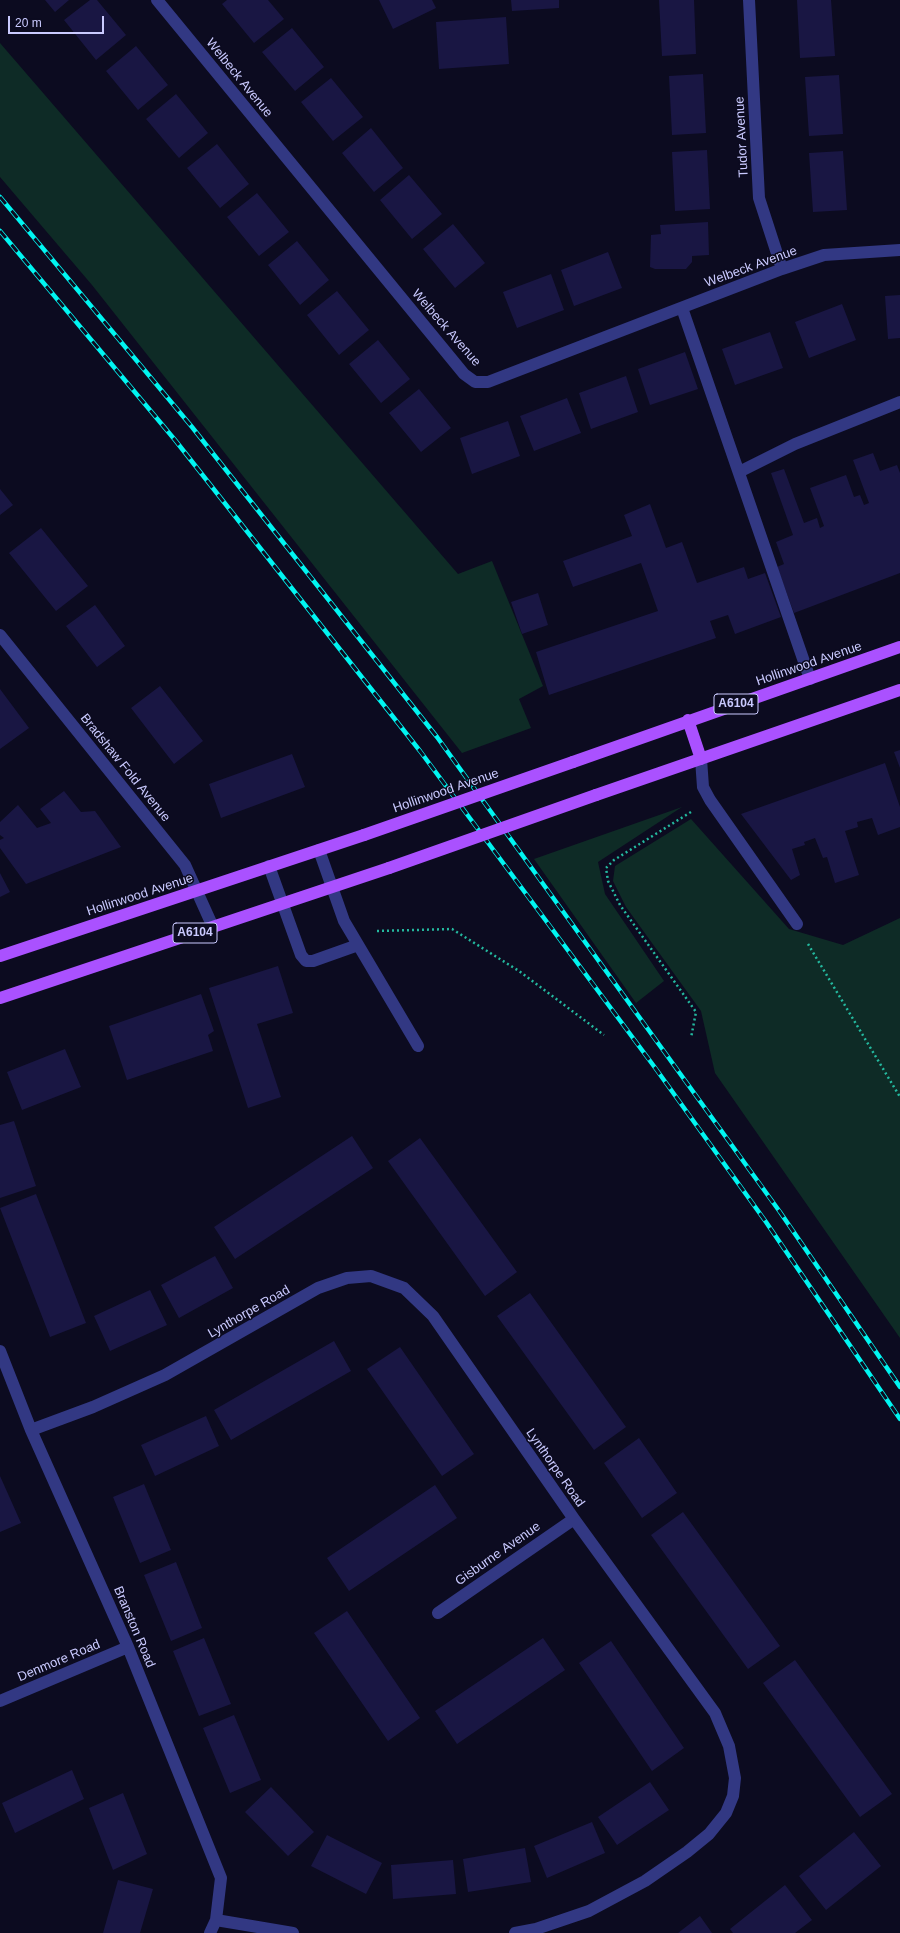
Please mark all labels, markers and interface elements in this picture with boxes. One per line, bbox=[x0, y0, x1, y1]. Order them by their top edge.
scale bar bbox=[10, 8, 106, 34]
text: 20 m bbox=[15, 16, 42, 30]
street label: Welbeck Avenue bbox=[202, 35, 276, 121]
street label: Tudor Avenue bbox=[732, 96, 752, 178]
street label: Welbeck Avenue bbox=[703, 243, 799, 291]
street label: Welbeck Avenue bbox=[408, 286, 484, 370]
street label: Hollinwood Avenue bbox=[754, 639, 864, 689]
road number: A6104 bbox=[714, 694, 758, 714]
street label: Bradshaw Fold Avenue bbox=[77, 711, 173, 825]
street label: Hollinwood Avenue bbox=[391, 766, 501, 816]
street label: Hollinwood Avenue bbox=[85, 870, 195, 920]
road number: A6104 bbox=[173, 923, 217, 943]
street label: Lynthorpe Road bbox=[205, 1282, 293, 1342]
street label: Lynthorpe Road bbox=[522, 1426, 588, 1510]
street label: Gisburne Avenue bbox=[452, 1519, 544, 1589]
street label: Branston Road bbox=[110, 1584, 158, 1670]
street label: Denmore Road bbox=[15, 1637, 103, 1685]

